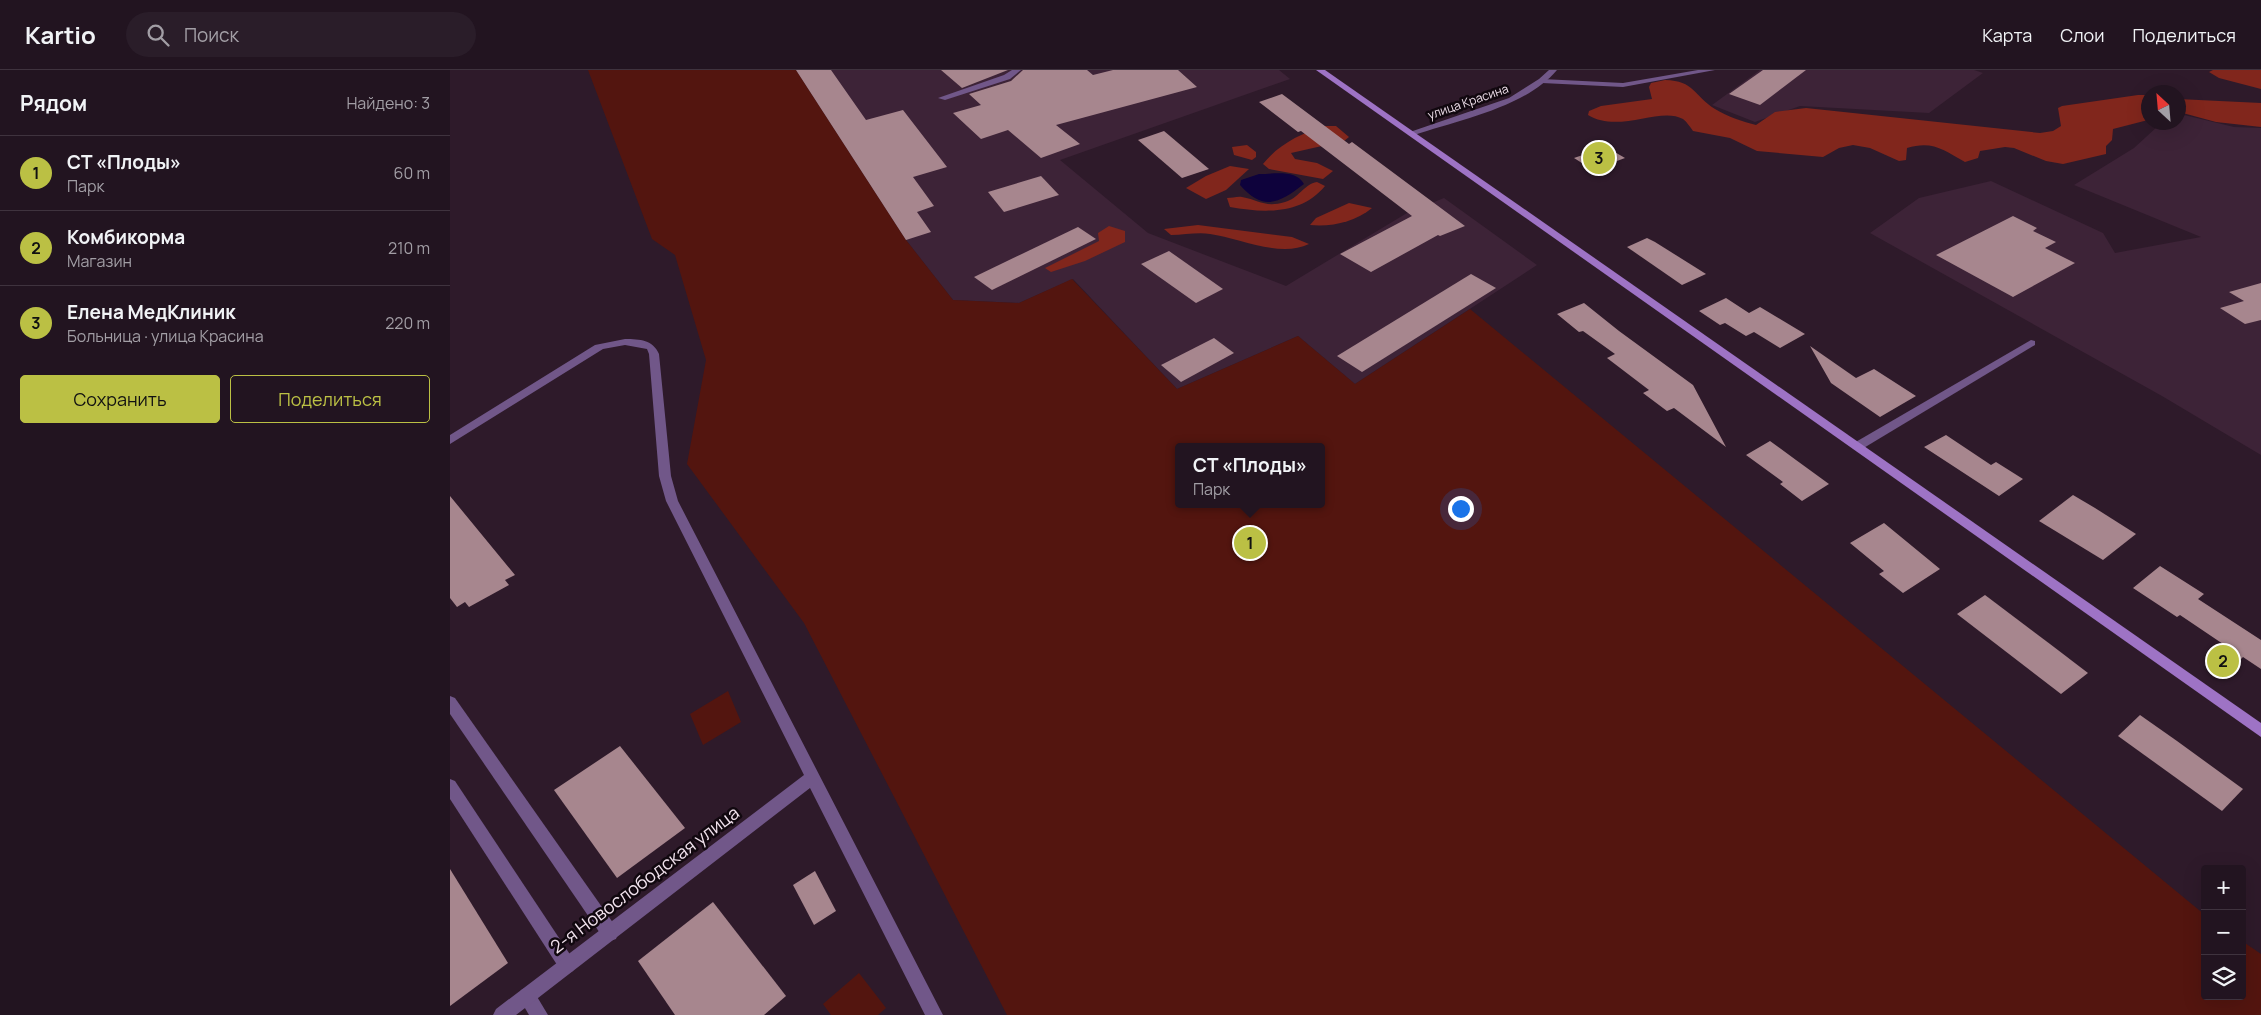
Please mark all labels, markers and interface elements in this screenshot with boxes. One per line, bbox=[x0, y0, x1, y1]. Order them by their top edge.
search box bbox=[126, 12, 476, 57]
text: Kartio bbox=[25, 18, 96, 51]
icon: search bbox=[144, 21, 172, 49]
text: Поиск bbox=[184, 22, 239, 48]
text: Карта bbox=[1982, 23, 2032, 47]
text: Слои bbox=[2060, 23, 2104, 47]
text: Поделиться bbox=[2132, 23, 2236, 47]
street label: улица Красина bbox=[1425, 80, 1511, 123]
north arrow bbox=[2141, 85, 2186, 130]
text: Рядом bbox=[20, 89, 87, 117]
text: Найдено: 3 bbox=[346, 92, 430, 114]
pin: 3 bbox=[1583, 139, 1615, 177]
text: СТ «Плоды» bbox=[67, 149, 181, 175]
text: 1 bbox=[32, 162, 40, 184]
text: 60 m bbox=[394, 162, 430, 184]
text: Парк bbox=[67, 175, 104, 197]
text: Комбикорма bbox=[67, 224, 185, 250]
text: 2 bbox=[31, 237, 41, 259]
text: 210 m bbox=[388, 237, 430, 259]
text: Магазин bbox=[67, 250, 132, 272]
text: Елена МедКлиник bbox=[67, 299, 236, 325]
text: 3 bbox=[31, 312, 41, 334]
text: 220 m bbox=[385, 312, 430, 334]
text: Больница · улица Красина bbox=[67, 325, 264, 347]
button: Сохранить bbox=[20, 375, 220, 423]
button: Поделиться bbox=[230, 375, 430, 423]
popup bbox=[1175, 443, 1325, 508]
text: СТ «Плоды» bbox=[1193, 452, 1307, 478]
text: Парк bbox=[1193, 478, 1230, 500]
your location bbox=[1448, 496, 1474, 522]
pin: 1 bbox=[1234, 524, 1266, 562]
pin: 2 bbox=[2207, 642, 2239, 680]
street label: 2-я Новослободская улица bbox=[545, 800, 744, 958]
map controls bbox=[2201, 865, 2246, 1000]
button: + bbox=[2201, 865, 2246, 910]
button: − bbox=[2201, 910, 2246, 955]
button: layers bbox=[2201, 955, 2246, 1000]

